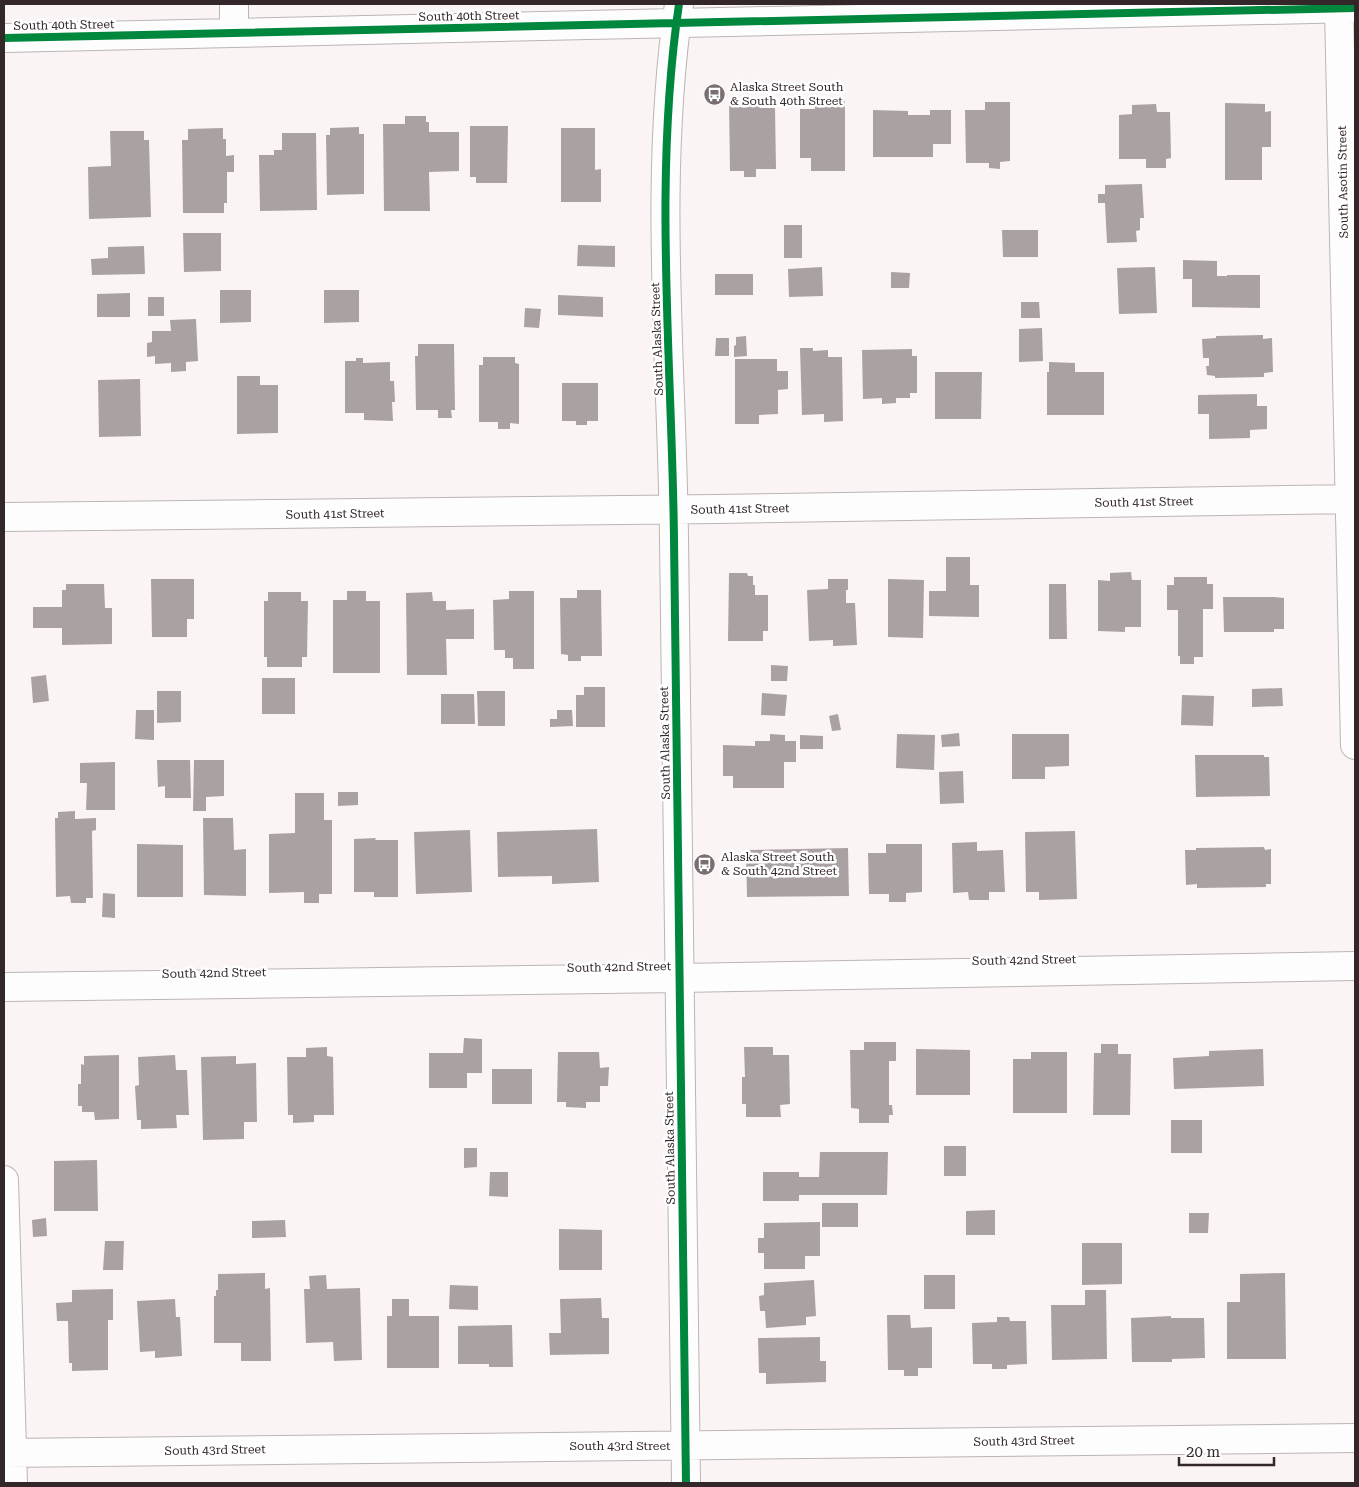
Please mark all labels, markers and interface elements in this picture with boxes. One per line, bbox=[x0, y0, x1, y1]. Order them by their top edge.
street label: South 40th Street bbox=[418, 8, 520, 24]
street label: South 40th Street bbox=[13, 17, 115, 33]
place label: Alaska Street South & South 40th Street bbox=[730, 80, 844, 108]
bus stop icon: Alaska Street South & South 40th Street bbox=[702, 82, 726, 106]
street label: South Asotin Street bbox=[1335, 125, 1351, 239]
street label: South Alaska Street bbox=[648, 282, 666, 396]
street label: South 41st Street bbox=[1094, 494, 1194, 510]
street label: South 41st Street bbox=[690, 501, 790, 517]
street label: South 41st Street bbox=[285, 506, 385, 522]
street label: South Alaska Street bbox=[657, 686, 673, 800]
place label: Alaska Street South & South 42nd Street bbox=[721, 850, 838, 878]
bus stop icon: Alaska Street South & South 42nd Street bbox=[693, 852, 717, 876]
street label: South 42nd Street bbox=[972, 952, 1077, 968]
street label: South 42nd Street bbox=[567, 959, 672, 975]
street label: South 42nd Street bbox=[162, 965, 267, 981]
street label: South Alaska Street bbox=[662, 1091, 678, 1205]
street label: South 43rd Street bbox=[973, 1433, 1075, 1449]
scale bar bbox=[1179, 1434, 1274, 1466]
street label: South 43rd Street bbox=[569, 1439, 671, 1453]
street label: South 43rd Street bbox=[164, 1442, 266, 1458]
text: 20 m bbox=[1186, 1443, 1221, 1461]

